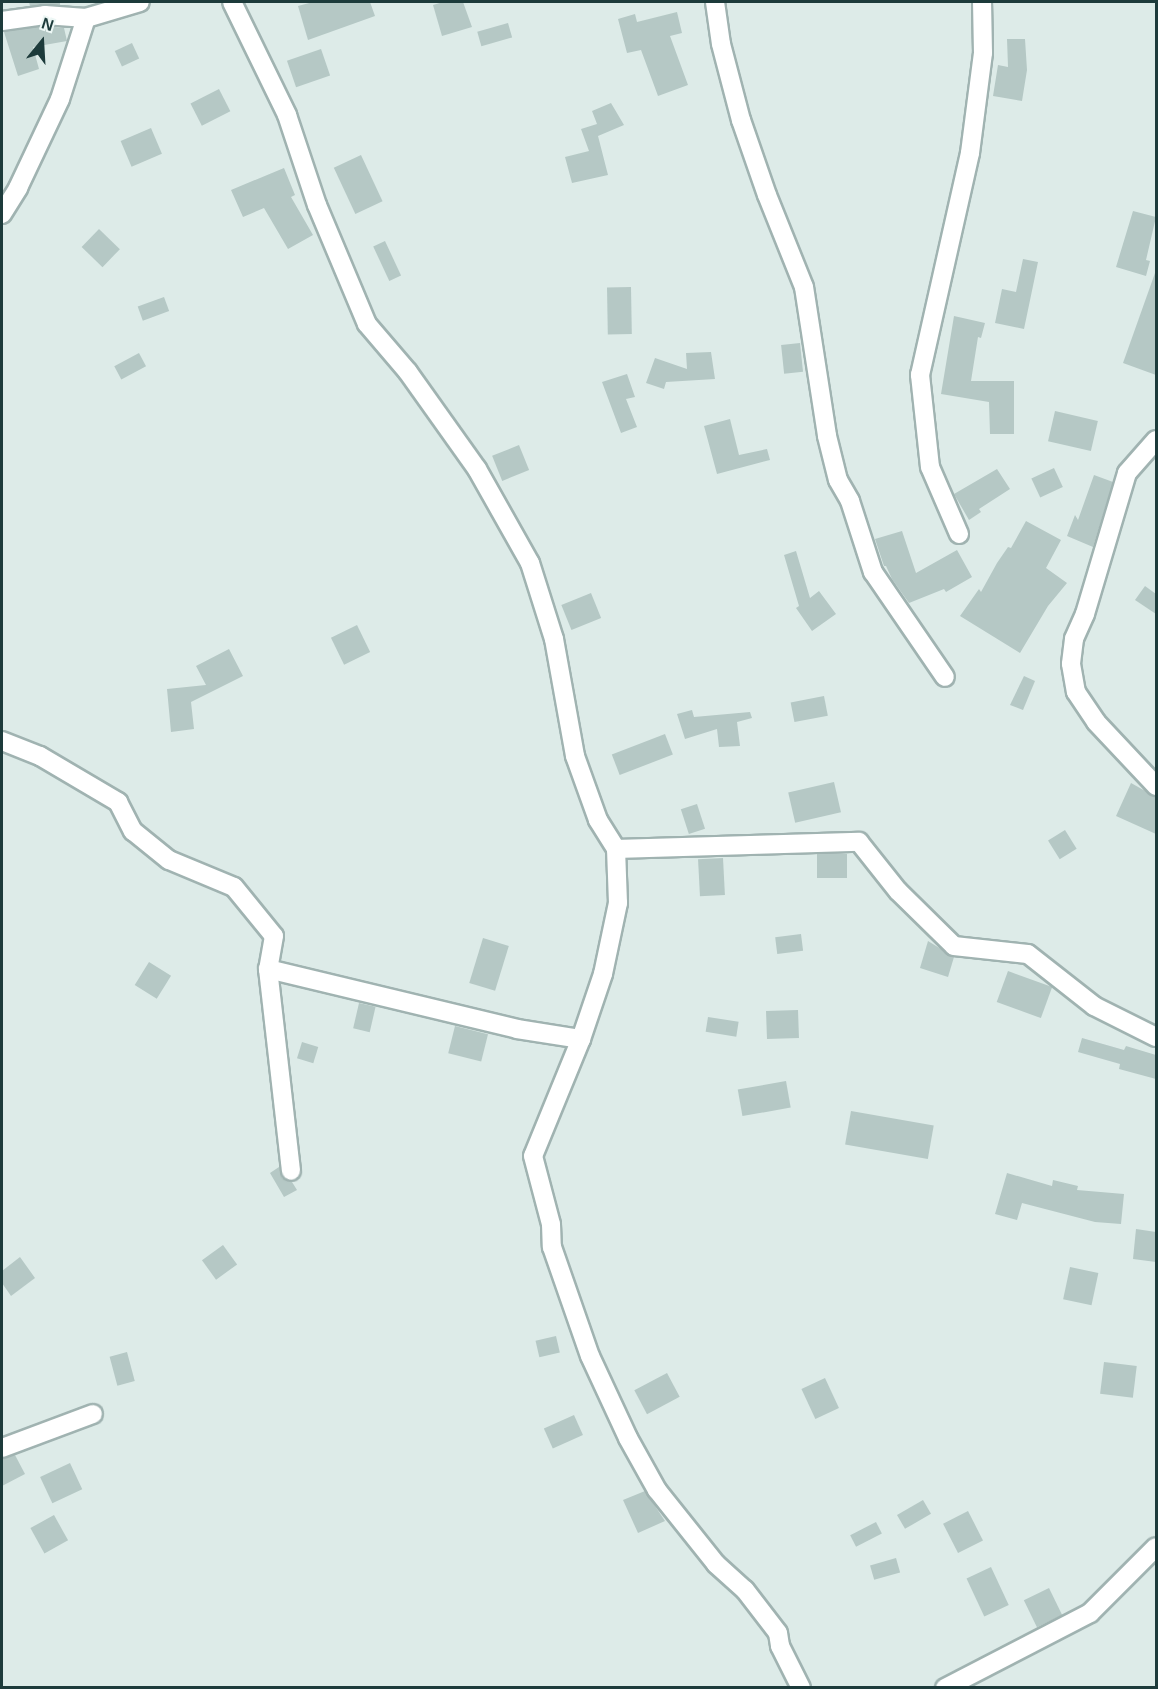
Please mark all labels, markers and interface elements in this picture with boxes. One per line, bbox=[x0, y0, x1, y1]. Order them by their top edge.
north arrow bbox=[12, 12, 72, 72]
text: N bbox=[40, 15, 56, 34]

